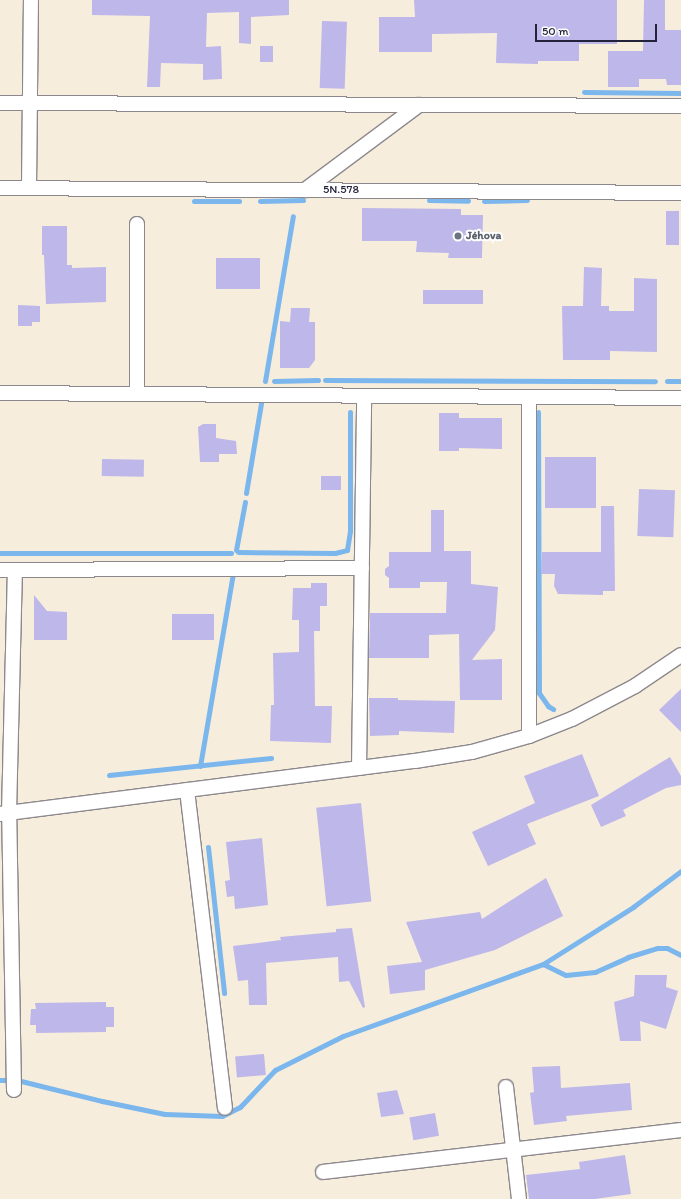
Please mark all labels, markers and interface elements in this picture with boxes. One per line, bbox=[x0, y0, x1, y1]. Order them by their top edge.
scale bar bbox=[537, 16, 659, 42]
text: 50 m bbox=[542, 24, 568, 38]
street label: 5N.578 bbox=[323, 183, 359, 197]
place label: Jéhova bbox=[466, 229, 501, 243]
marker: Jéhova bbox=[453, 231, 463, 241]

